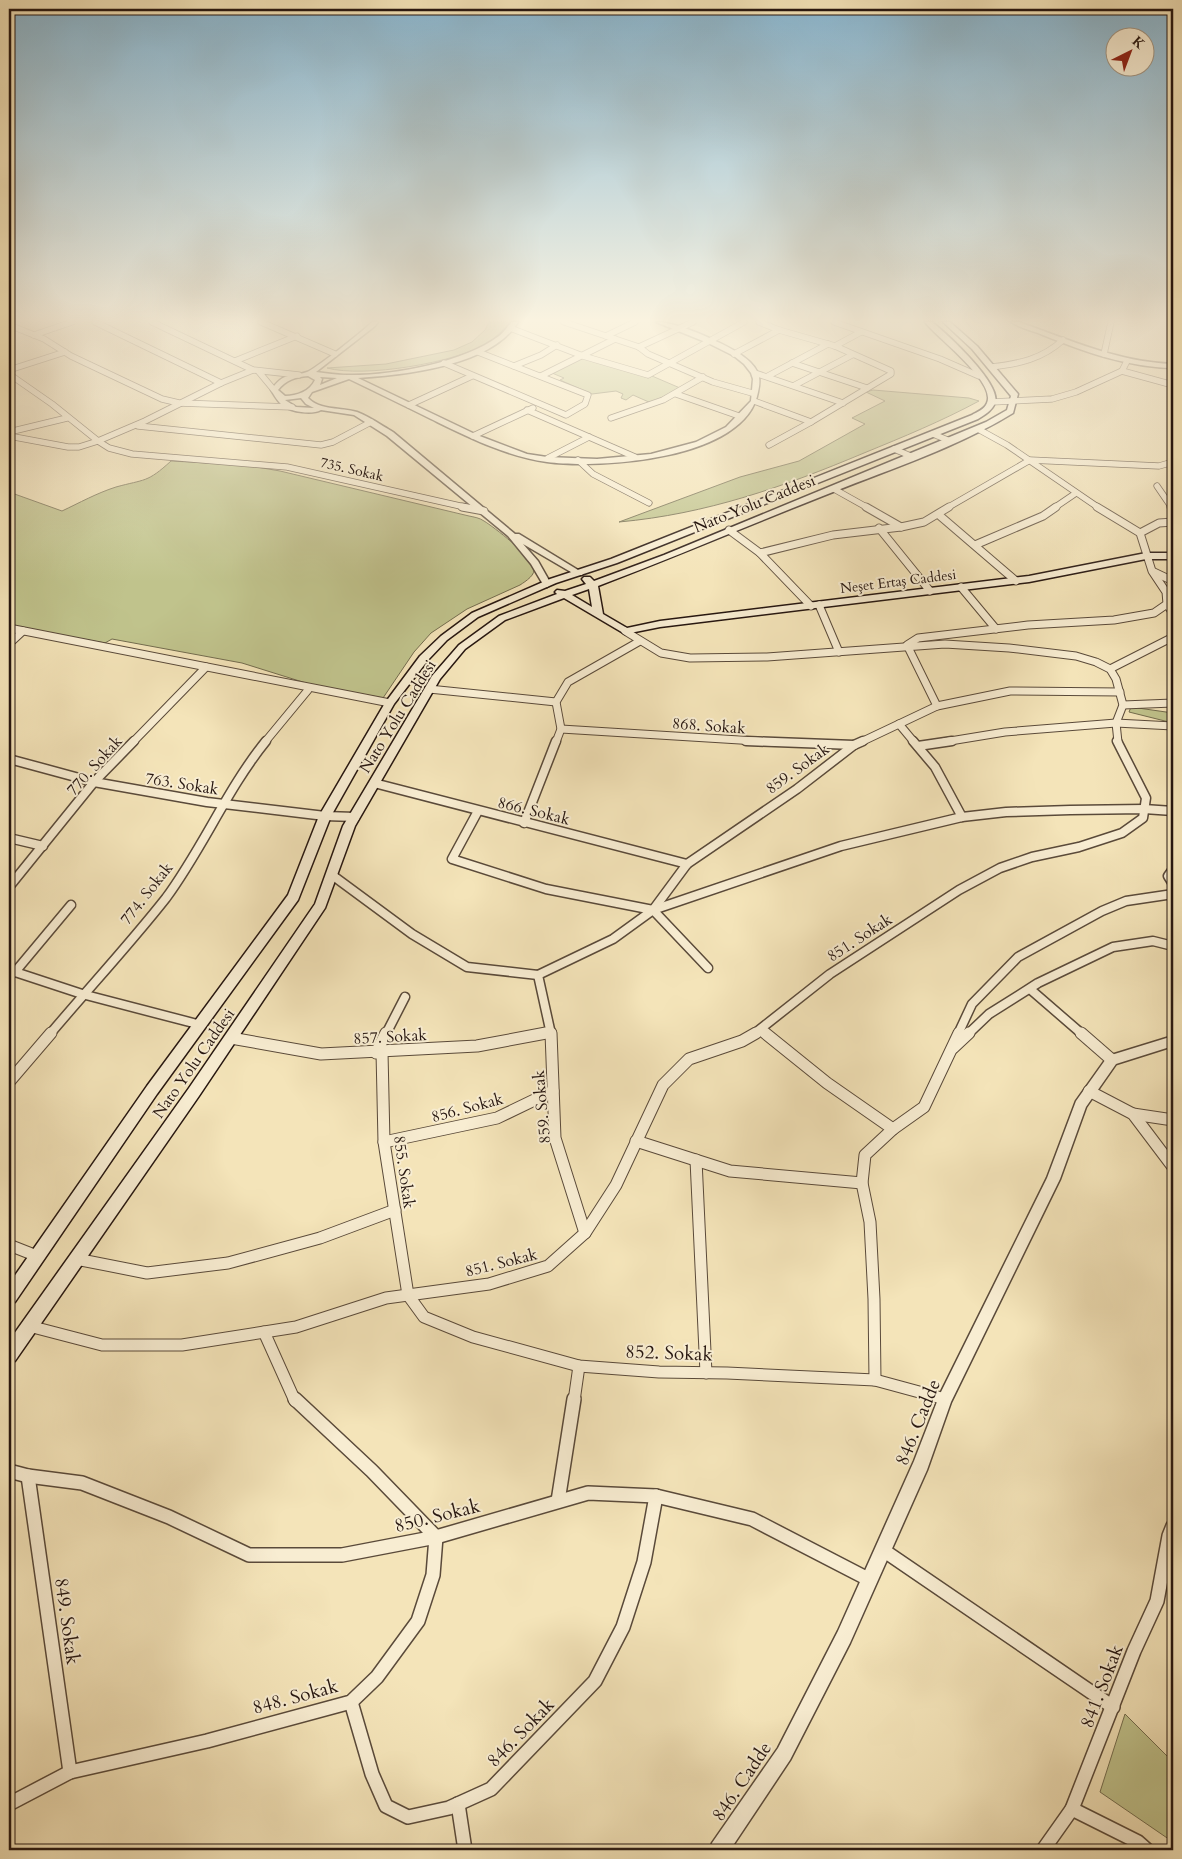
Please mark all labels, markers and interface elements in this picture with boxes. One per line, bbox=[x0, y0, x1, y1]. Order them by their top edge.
north arrow bbox=[1104, 28, 1154, 78]
text: K bbox=[1128, 32, 1149, 54]
street label: 735. Sokak bbox=[318, 453, 386, 486]
street label: Nato Yolu Caddesi bbox=[690, 469, 819, 538]
street label: Neşet Ertaş Caddesi bbox=[839, 565, 957, 598]
street label: Nato Yolu Caddesi bbox=[354, 655, 442, 777]
street label: 868. Sokak bbox=[671, 712, 747, 740]
street label: 770. Sokak bbox=[62, 731, 128, 800]
street label: 859. Sokak bbox=[761, 738, 834, 799]
street label: 763. Sokak bbox=[144, 767, 220, 801]
street label: 866. Sokak bbox=[495, 791, 573, 831]
street label: 774. Sokak bbox=[115, 857, 178, 929]
street label: 851. Sokak bbox=[823, 908, 897, 967]
street label: Nato Yolu Caddesi bbox=[148, 1004, 240, 1123]
street label: 857. Sokak bbox=[353, 1024, 428, 1050]
street label: 859. Sokak bbox=[528, 1069, 556, 1145]
street label: 856. Sokak bbox=[429, 1088, 506, 1128]
street label: 855. Sokak bbox=[388, 1134, 420, 1211]
street label: 851. Sokak bbox=[463, 1243, 540, 1283]
street label: 852. Sokak bbox=[625, 1338, 714, 1368]
street label: 846. Cadde bbox=[889, 1375, 947, 1469]
street label: 850. Sokak bbox=[392, 1493, 484, 1539]
street label: 849. Sokak bbox=[48, 1576, 86, 1667]
street label: 841. Sokak bbox=[1074, 1640, 1130, 1732]
street label: 848. Sokak bbox=[250, 1673, 342, 1721]
street label: 846. Sokak bbox=[481, 1692, 561, 1773]
street label: 846. Cadde bbox=[706, 1737, 778, 1826]

